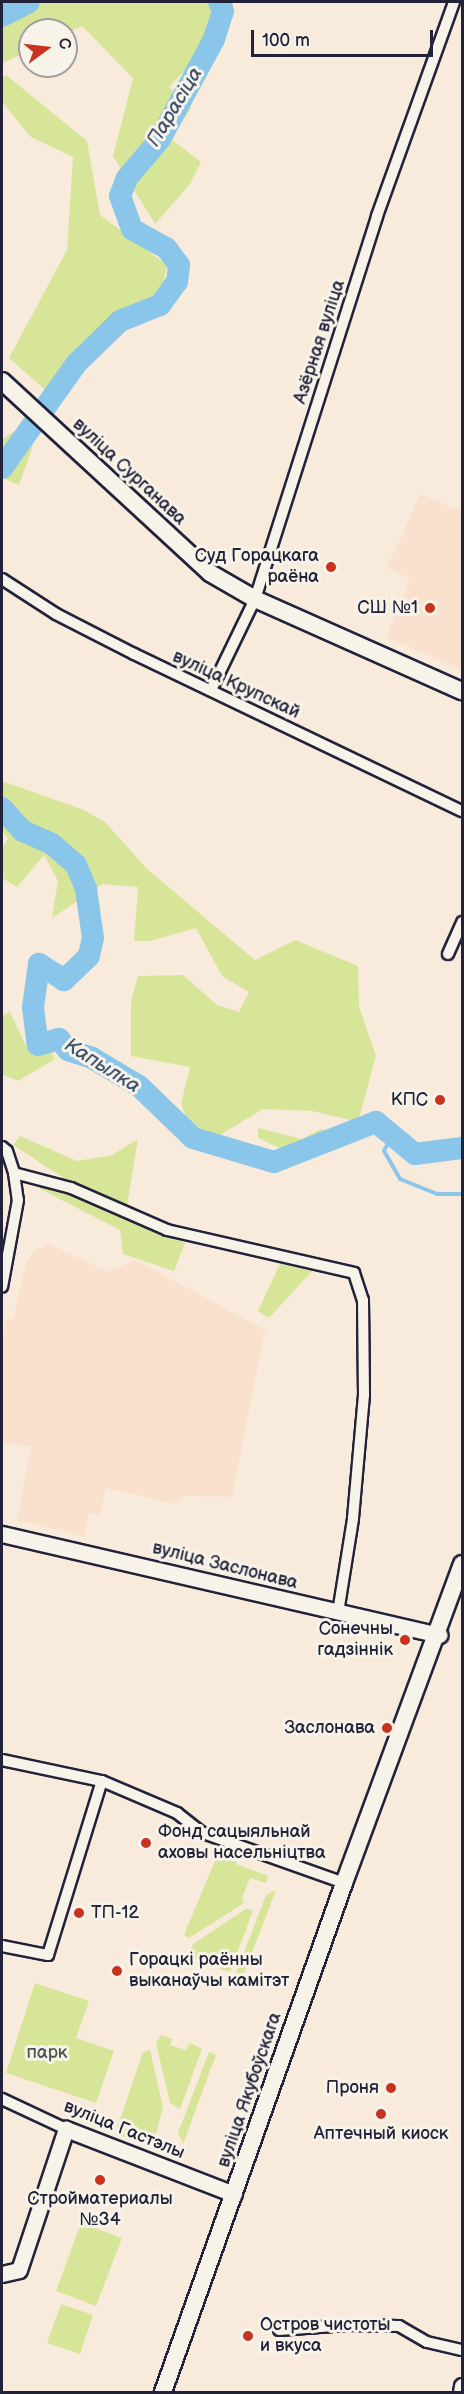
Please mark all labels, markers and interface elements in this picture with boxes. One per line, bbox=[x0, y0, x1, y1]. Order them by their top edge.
north arrow bbox=[18, 18, 78, 78]
scale bar bbox=[254, 18, 436, 56]
text: 100 m bbox=[262, 30, 310, 51]
text: С bbox=[53, 36, 75, 52]
water label: Парасіца bbox=[142, 63, 208, 151]
street label: Азёрная вуліца bbox=[290, 277, 350, 407]
street label: вуліца Сурганава bbox=[68, 414, 190, 530]
place label: Суд Горацкага раёна bbox=[195, 546, 319, 588]
marker: Суд Горацкага раёна bbox=[324, 560, 338, 574]
place label: СШ №1 bbox=[357, 597, 418, 619]
marker: СШ №1 bbox=[423, 601, 437, 615]
street label: вуліца Крупскай bbox=[169, 646, 303, 724]
water label: Капылка bbox=[60, 1033, 144, 1099]
place label: КПС bbox=[391, 1089, 428, 1111]
marker: КПС bbox=[433, 1093, 447, 1107]
street label: вуліца Заслонава bbox=[150, 1537, 300, 1595]
place label: Сонечны гадзіннік bbox=[317, 1619, 393, 1662]
marker: Сонечны гадзіннік bbox=[398, 1633, 412, 1647]
place label: Заслонава bbox=[284, 1717, 375, 1739]
marker: Заслонава bbox=[380, 1721, 394, 1735]
place label: Фонд сацыяльнай аховы насельніцтва bbox=[158, 1822, 326, 1864]
marker: Фонд сацыяльнай аховы насельніцтва bbox=[139, 1836, 153, 1850]
place label: ТП-12 bbox=[91, 1902, 139, 1924]
marker: ТП-12 bbox=[72, 1906, 86, 1920]
place label: Горацкі раённы выканаўчы камітэт bbox=[129, 1950, 289, 1992]
marker: Горацкі раённы выканаўчы камітэт bbox=[110, 1964, 124, 1978]
street label: вуліца Якубоўскага bbox=[213, 2010, 287, 2170]
park label: парк bbox=[27, 2042, 67, 2064]
place label: Проня bbox=[326, 2077, 379, 2099]
marker: Проня bbox=[384, 2081, 398, 2095]
street label: вуліца Гастэлы bbox=[60, 2096, 188, 2164]
marker: Аптечный киоск bbox=[374, 2107, 388, 2121]
place label: Аптечный киоск bbox=[314, 2123, 448, 2145]
marker: Стройматериалы №34 bbox=[93, 2173, 107, 2187]
place label: Стройматериалы №34 bbox=[27, 2189, 173, 2232]
place label: Остров чистоты и вкуса bbox=[260, 2315, 391, 2358]
marker: Остров чистоты и вкуса bbox=[241, 2329, 255, 2343]

